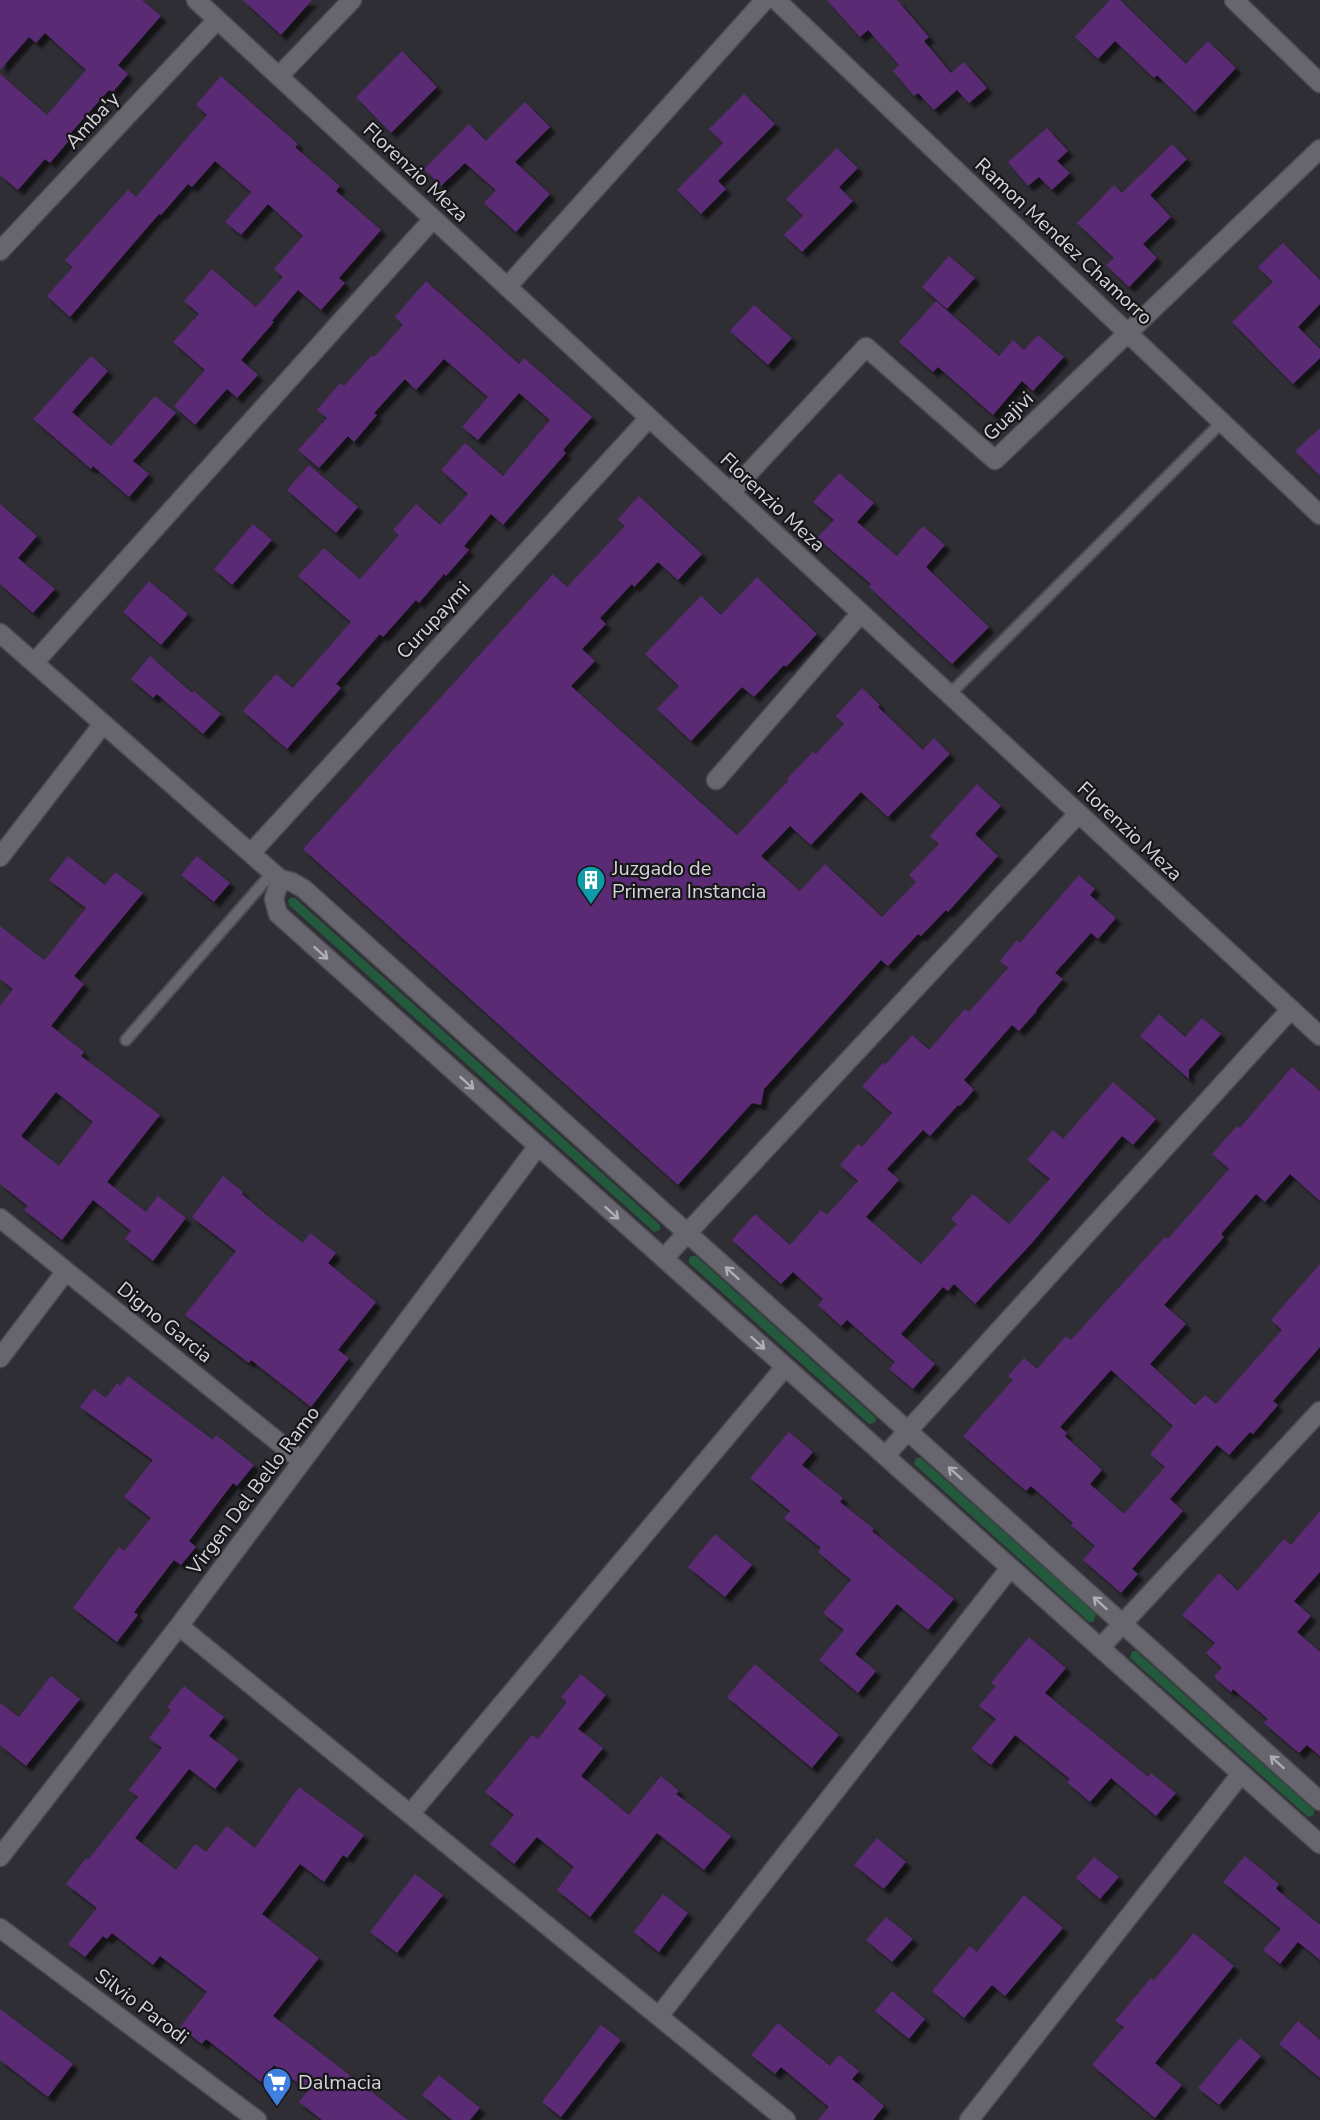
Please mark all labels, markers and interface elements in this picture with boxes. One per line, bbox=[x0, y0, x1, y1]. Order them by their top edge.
street label: Amba'y bbox=[59, 86, 126, 155]
street label: Florenzio Meza bbox=[357, 117, 474, 228]
street label: Ramon Mendez Chamorro bbox=[969, 152, 1158, 331]
street label: Guajivi bbox=[977, 386, 1040, 447]
street label: Florenzio Meza bbox=[714, 447, 831, 558]
street label: Curupaymi bbox=[390, 576, 476, 665]
street label: Florenzio Meza bbox=[1071, 776, 1188, 887]
place label: Juzgado de Primera Instancia bbox=[611, 855, 766, 905]
building icon: Juzgado de Primera Instancia bbox=[575, 864, 607, 906]
one-way arrow bbox=[313, 946, 328, 960]
one-way arrow bbox=[459, 1076, 474, 1090]
one-way arrow bbox=[605, 1206, 620, 1220]
one-way arrow bbox=[725, 1266, 740, 1280]
street label: Digno Garcia bbox=[111, 1276, 218, 1369]
one-way arrow bbox=[750, 1336, 765, 1350]
street label: Virgen Del Bello Ramo bbox=[180, 1400, 326, 1581]
one-way arrow bbox=[948, 1466, 963, 1480]
one-way arrow bbox=[1093, 1596, 1108, 1610]
one-way arrow bbox=[1269, 1755, 1284, 1769]
street label: Silvio Parodi bbox=[89, 1962, 194, 2051]
supermarket icon: Dalmacia bbox=[261, 2066, 293, 2108]
place label: Dalmacia bbox=[298, 2069, 382, 2096]

